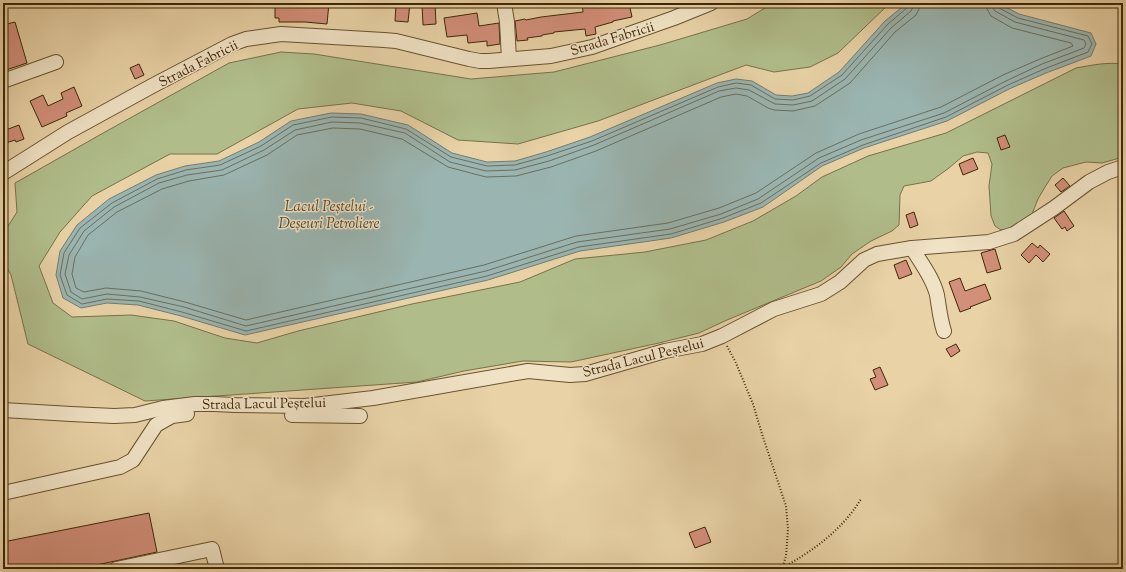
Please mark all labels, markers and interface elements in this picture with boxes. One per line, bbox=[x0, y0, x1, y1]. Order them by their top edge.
street label: Strada Fabricii bbox=[568, 18, 657, 62]
street label: Strada Fabricii bbox=[156, 36, 242, 93]
water label: Lacul Peștelui - Deșeuri Petroliere bbox=[279, 197, 379, 235]
street label: Strada Lacul Peștelui bbox=[581, 334, 706, 384]
street label: Strada Lacul Peștelui bbox=[202, 394, 326, 416]

